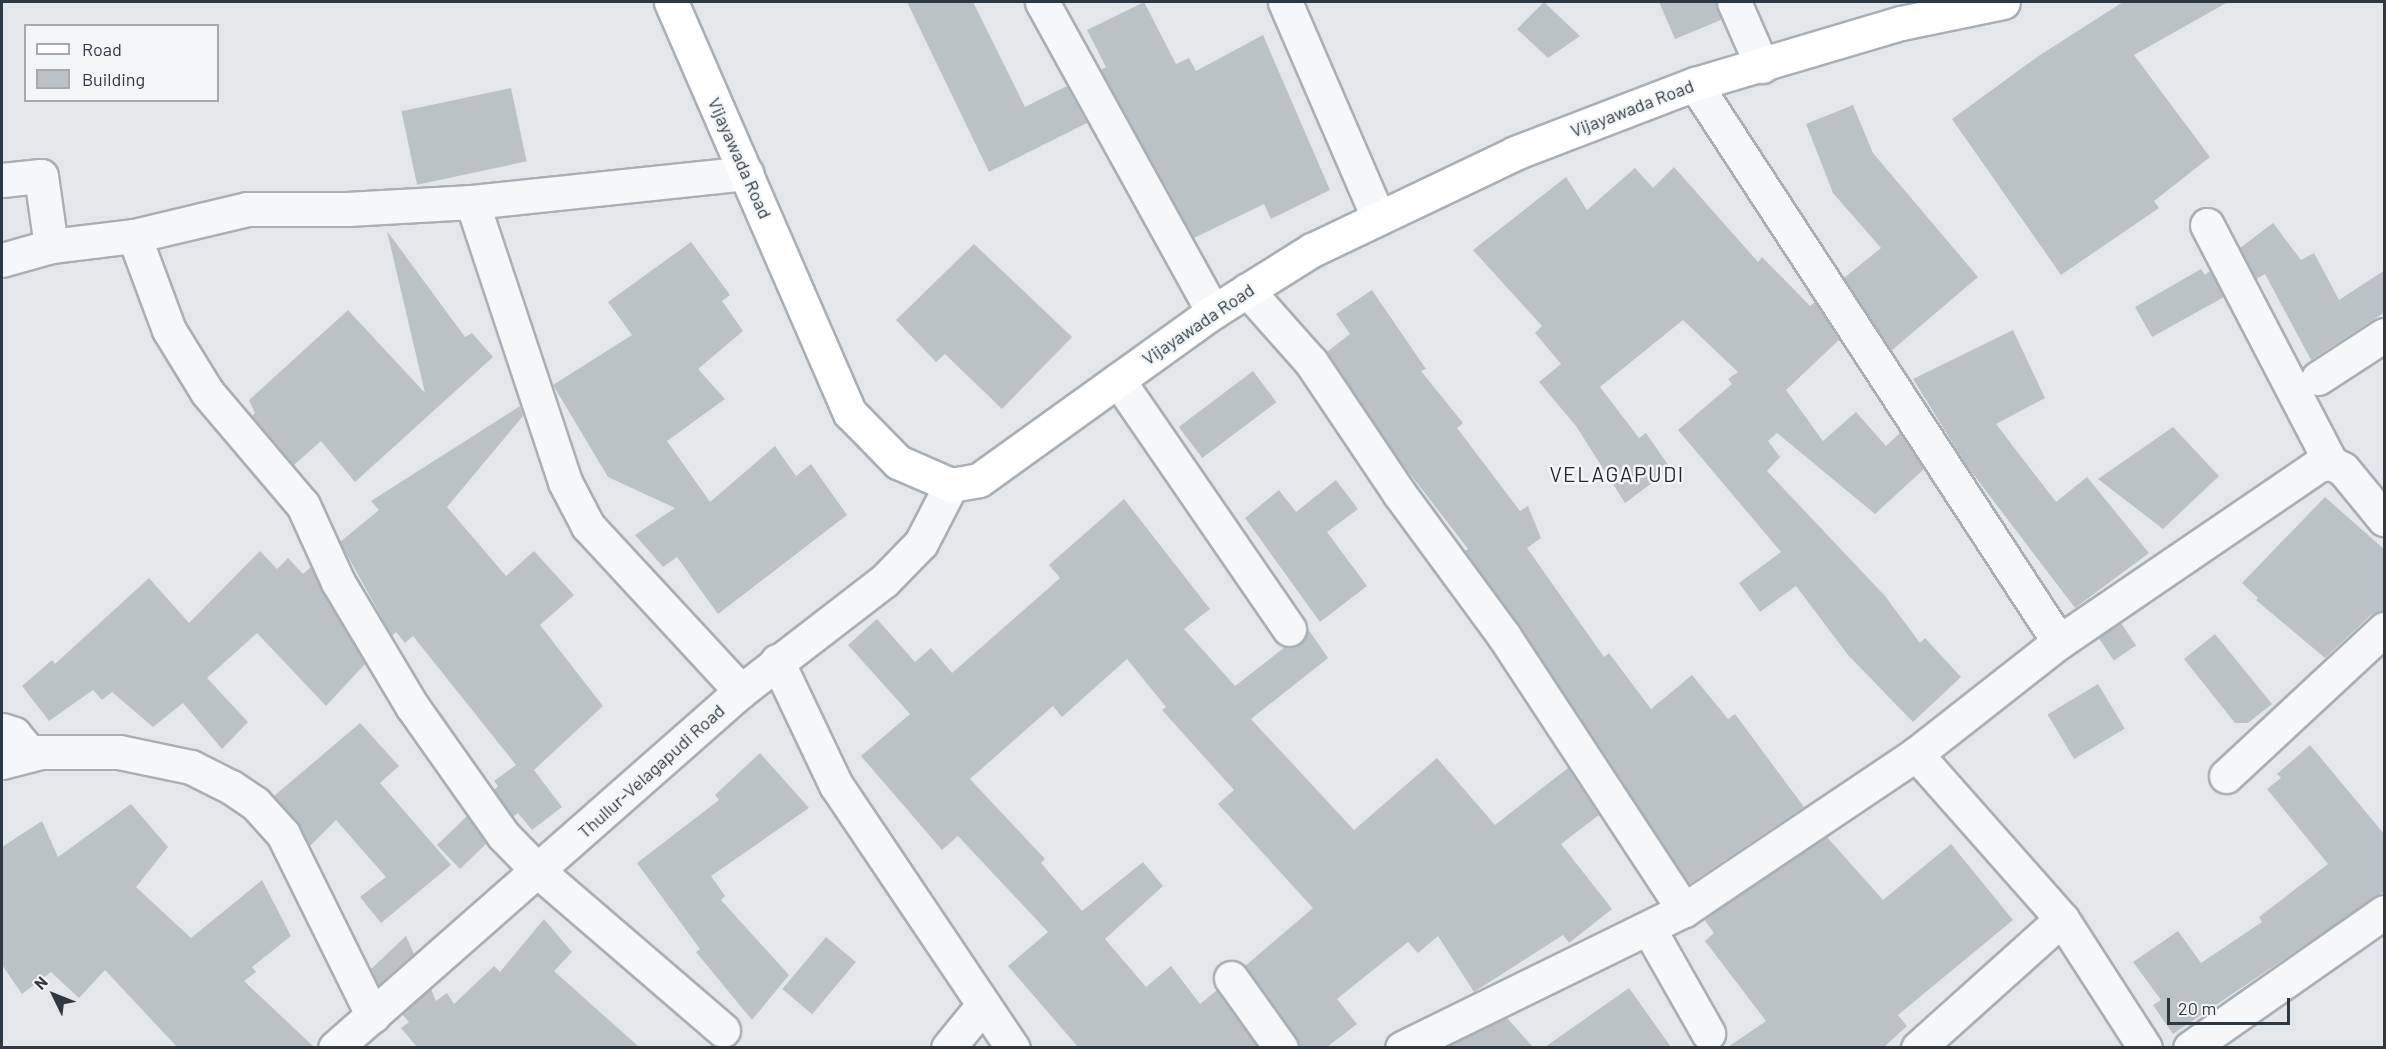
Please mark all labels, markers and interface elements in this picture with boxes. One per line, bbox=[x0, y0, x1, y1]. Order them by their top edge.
legend bbox=[24, 24, 219, 102]
text: Road bbox=[82, 38, 122, 60]
text: Building bbox=[82, 68, 145, 90]
street label: Vijayawada Road bbox=[1567, 75, 1697, 141]
street label: Vijayawada Road bbox=[704, 94, 776, 222]
street label: Vijayawada Road bbox=[1138, 279, 1258, 369]
district label: VELAGAPUDI bbox=[1549, 461, 1685, 487]
street label: Thullur-Velagapudi Road bbox=[573, 699, 729, 843]
north arrow bbox=[24, 965, 84, 1025]
text: N bbox=[30, 972, 51, 993]
scale bar bbox=[2170, 986, 2293, 1024]
text: 20 m bbox=[2178, 997, 2216, 1019]

